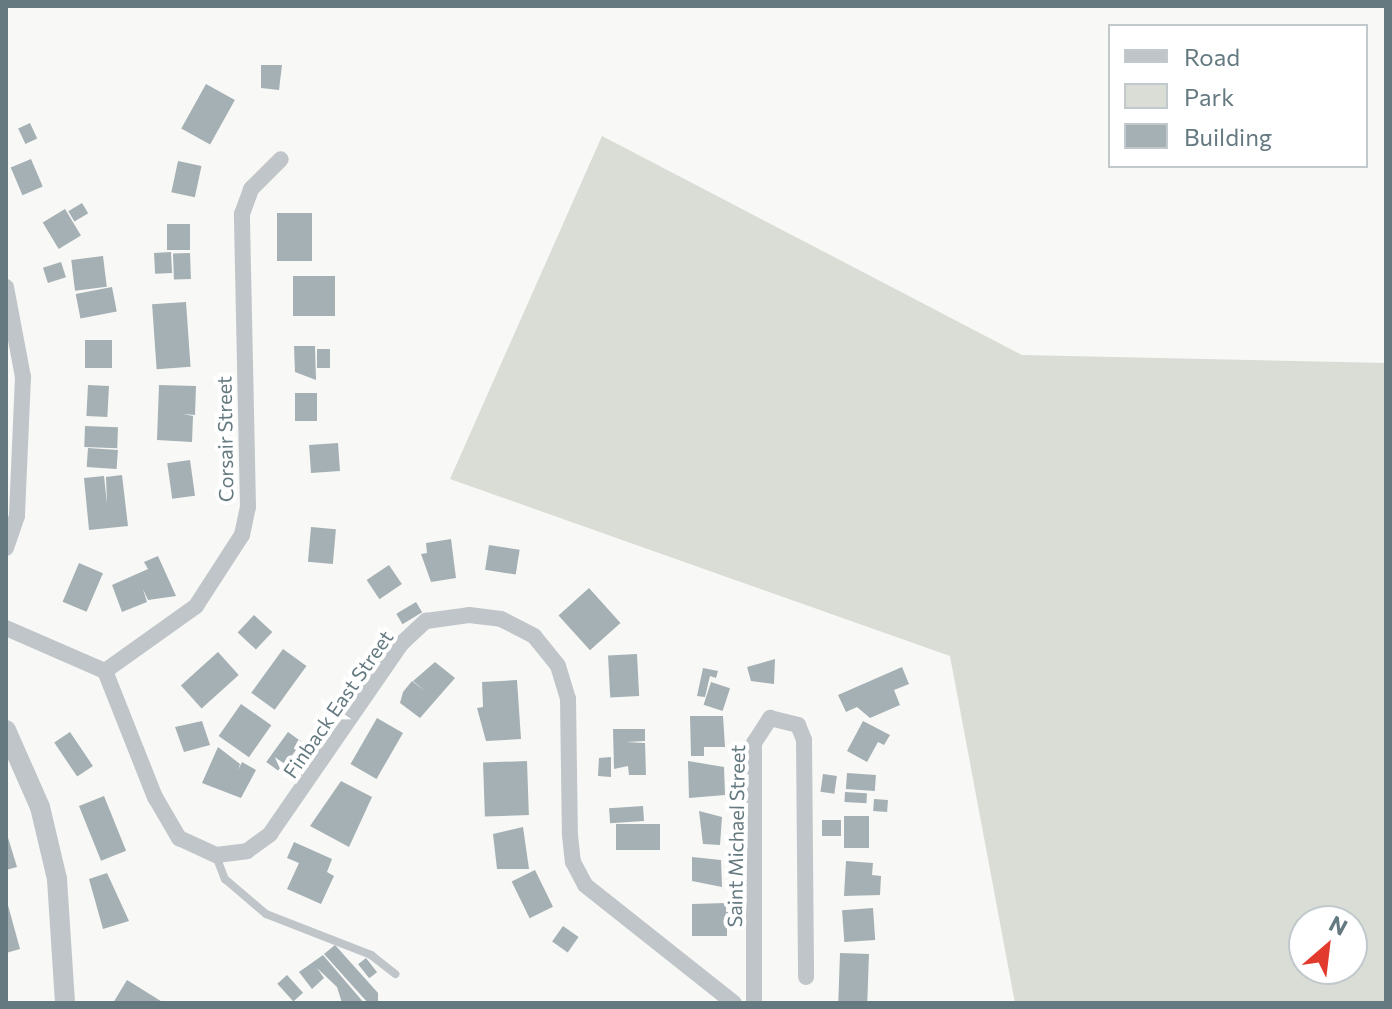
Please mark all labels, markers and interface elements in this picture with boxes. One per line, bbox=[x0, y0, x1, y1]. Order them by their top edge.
legend bbox=[1108, 24, 1368, 168]
text: Road bbox=[1184, 42, 1240, 71]
text: Park bbox=[1184, 82, 1234, 111]
text: Building bbox=[1184, 122, 1272, 151]
street label: Corsair Street bbox=[212, 376, 238, 502]
street label: Finback East Street bbox=[278, 626, 398, 782]
street label: Saint Michael Street bbox=[722, 744, 750, 928]
north arrow bbox=[1288, 905, 1368, 985]
text: N bbox=[1325, 909, 1352, 941]

